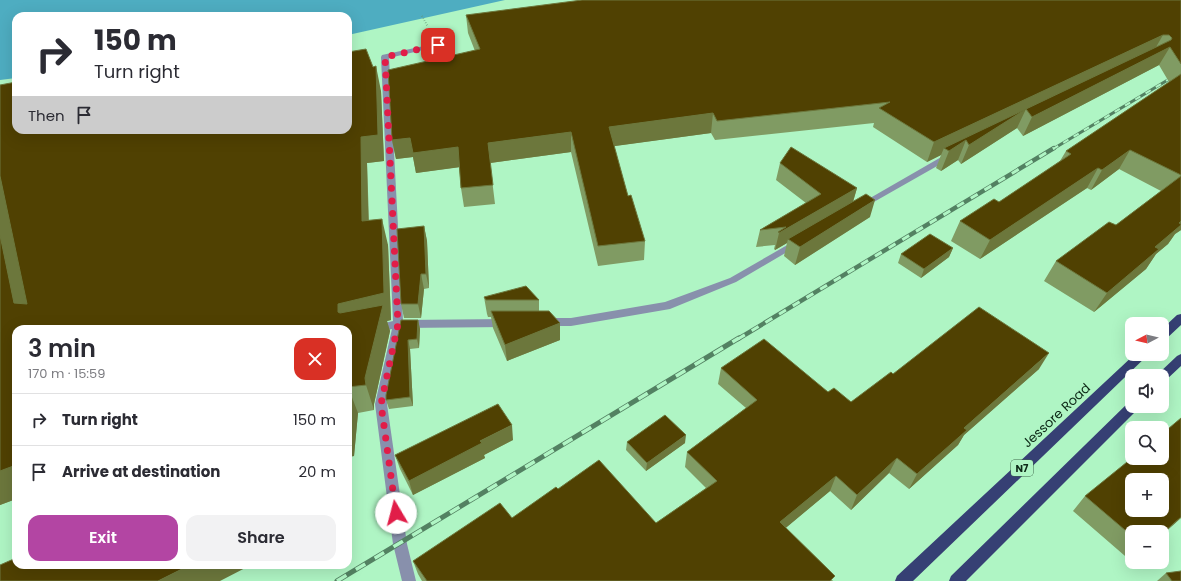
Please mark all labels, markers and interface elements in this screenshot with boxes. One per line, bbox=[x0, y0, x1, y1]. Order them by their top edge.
text: 150 m bbox=[94, 21, 177, 60]
icon: right bbox=[28, 28, 80, 80]
pin bbox=[421, 28, 455, 62]
icon: arrive bbox=[427, 34, 449, 56]
text: Turn right bbox=[94, 59, 180, 84]
icon: arrive bbox=[73, 104, 95, 126]
text: Then bbox=[28, 105, 65, 126]
north arrow bbox=[1125, 317, 1169, 361]
map controls bbox=[1125, 317, 1169, 569]
text: 3 min bbox=[28, 332, 96, 365]
button: close bbox=[294, 338, 336, 380]
text: 170 m · 15:59 bbox=[28, 364, 105, 383]
button: sound bbox=[1125, 369, 1169, 413]
street label: Jessore Road bbox=[1018, 379, 1095, 452]
icon: right bbox=[28, 409, 50, 431]
text: Turn right bbox=[62, 409, 138, 430]
text: 150 m bbox=[293, 409, 336, 430]
button: search bbox=[1125, 421, 1169, 465]
road number: N7 bbox=[1011, 460, 1033, 476]
icon: arrive bbox=[28, 461, 50, 483]
text: Arrive at destination bbox=[62, 461, 220, 482]
text: 20 m bbox=[298, 461, 336, 482]
button: + bbox=[1125, 473, 1169, 517]
position arrow bbox=[375, 492, 417, 534]
button: Exit bbox=[28, 515, 178, 561]
button: Share bbox=[186, 515, 336, 561]
button: − bbox=[1125, 525, 1169, 569]

